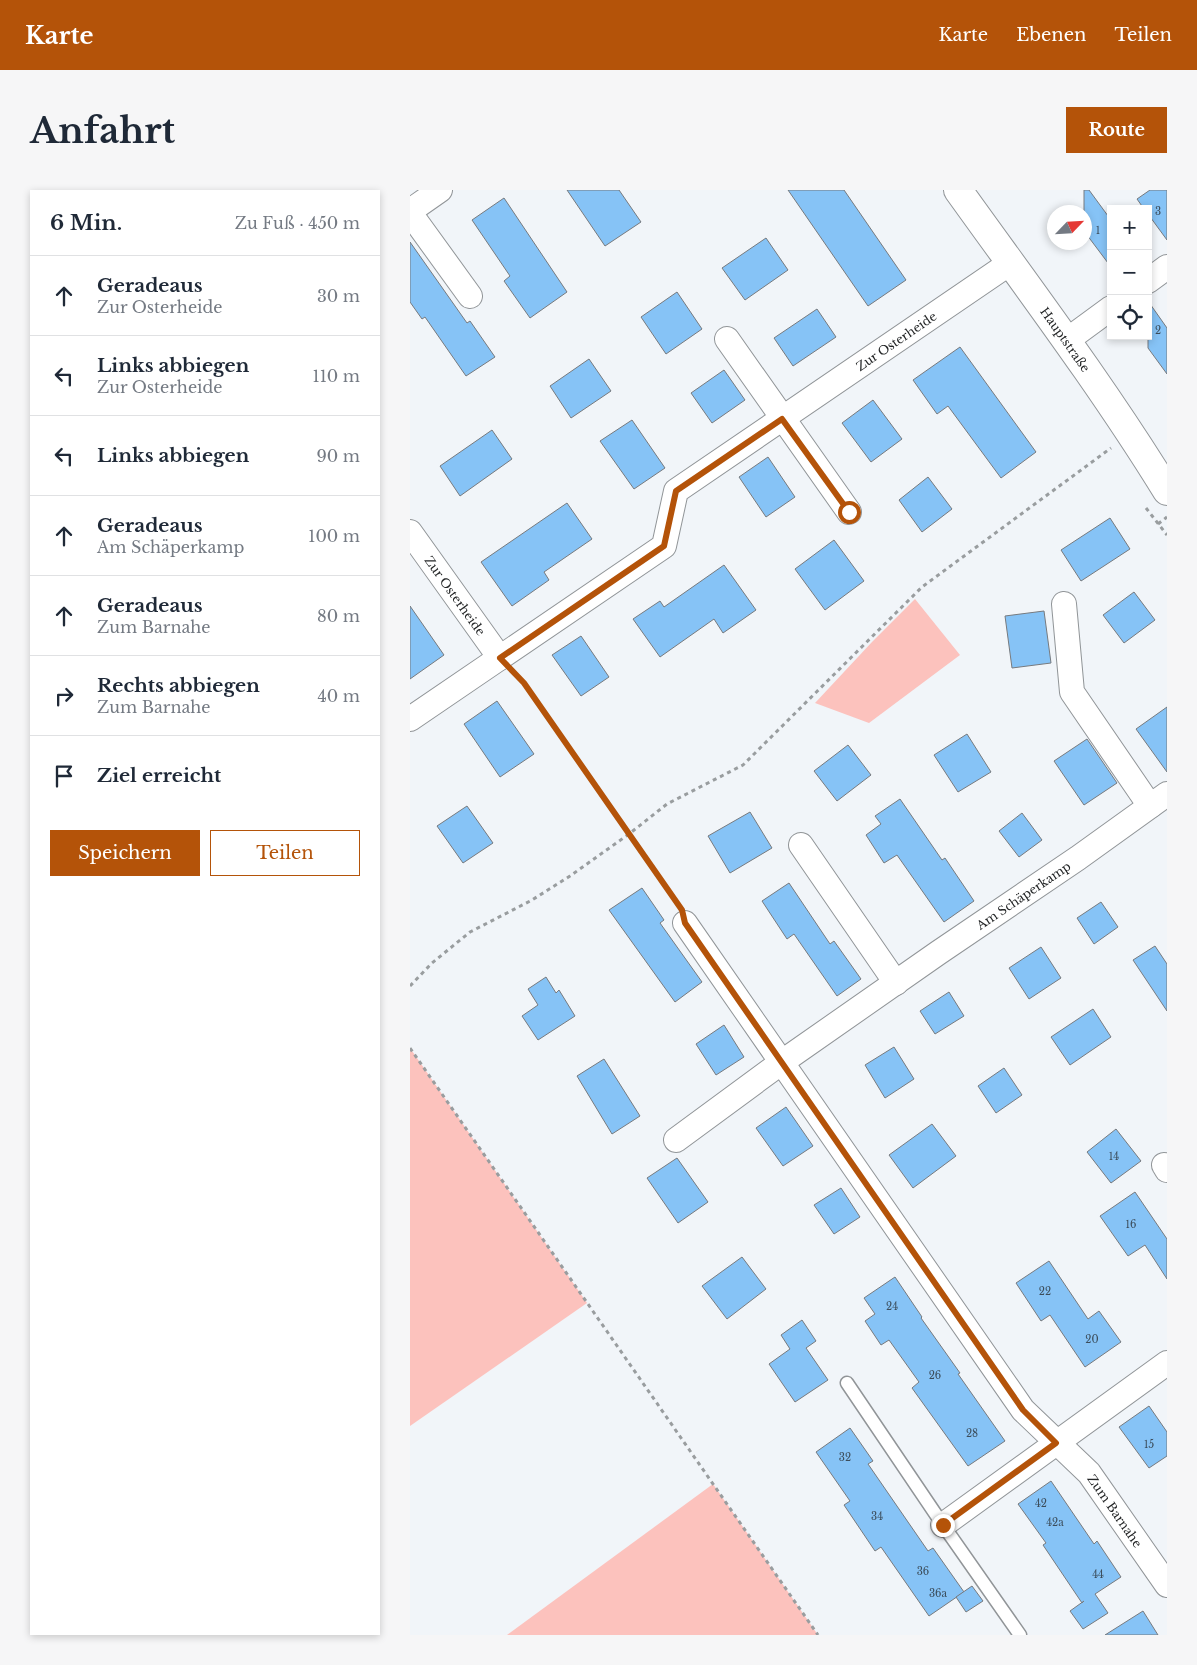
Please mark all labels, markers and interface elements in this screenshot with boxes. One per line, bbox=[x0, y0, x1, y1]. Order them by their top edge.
text: Karte bbox=[25, 21, 94, 50]
text: Karte bbox=[938, 24, 988, 46]
text: Ebenen bbox=[1016, 24, 1086, 46]
text: Teilen bbox=[1114, 24, 1172, 46]
button: Route bbox=[1066, 107, 1167, 153]
text: Anfahrt bbox=[30, 109, 175, 152]
north arrow bbox=[1047, 205, 1092, 250]
map controls bbox=[1107, 205, 1152, 340]
button: + bbox=[1107, 205, 1152, 250]
house number: 3 bbox=[1155, 205, 1161, 218]
text: 6 Min. bbox=[50, 210, 122, 236]
text: Zu Fuß · 450 m bbox=[235, 213, 360, 233]
house number: 1 bbox=[1096, 224, 1100, 237]
button: − bbox=[1107, 250, 1152, 295]
text: Geradeaus bbox=[97, 274, 203, 297]
icon: ahead bbox=[50, 282, 78, 310]
text: 30 m bbox=[317, 286, 360, 306]
button: locate bbox=[1107, 295, 1152, 340]
text: Zur Osterheide bbox=[97, 297, 222, 317]
street label: Hauptstraße bbox=[1037, 304, 1094, 375]
street label: Zur Osterheide bbox=[853, 308, 939, 374]
house number: 2 bbox=[1155, 324, 1161, 337]
text: Links abbiegen bbox=[97, 354, 249, 377]
icon: left bbox=[50, 362, 78, 390]
text: 110 m bbox=[313, 366, 360, 386]
text: Zur Osterheide bbox=[97, 377, 222, 397]
icon: left bbox=[50, 442, 78, 470]
text: Links abbiegen bbox=[97, 444, 249, 467]
text: 90 m bbox=[317, 446, 360, 466]
route start bbox=[838, 501, 861, 524]
text: Geradeaus bbox=[97, 514, 203, 537]
icon: ahead bbox=[50, 522, 78, 550]
text: 100 m bbox=[308, 526, 360, 546]
text: Am Schäperkamp bbox=[97, 537, 244, 557]
street label: Zur Osterheide bbox=[422, 553, 489, 638]
text: Geradeaus bbox=[97, 594, 203, 617]
icon: ahead bbox=[50, 602, 78, 630]
text: 80 m bbox=[317, 606, 360, 626]
text: Zum Barnahe bbox=[97, 617, 211, 637]
text: Rechts abbiegen bbox=[97, 674, 260, 697]
icon: right bbox=[50, 682, 78, 710]
text: 40 m bbox=[317, 686, 360, 706]
text: Zum Barnahe bbox=[97, 697, 211, 717]
icon: arrive bbox=[50, 762, 78, 790]
text: Ziel erreicht bbox=[97, 764, 221, 787]
button: Speichern bbox=[50, 830, 200, 876]
button: Teilen bbox=[210, 830, 360, 876]
street label: Am Schäperkamp bbox=[972, 858, 1073, 933]
house number: 14 bbox=[1109, 1150, 1119, 1163]
house number: 16 bbox=[1126, 1218, 1136, 1231]
house number: 22 bbox=[1039, 1285, 1051, 1298]
house number: 24 bbox=[886, 1300, 898, 1313]
house number: 20 bbox=[1085, 1333, 1099, 1346]
house number: 26 bbox=[929, 1369, 941, 1382]
house number: 28 bbox=[966, 1427, 978, 1440]
house number: 15 bbox=[1144, 1438, 1154, 1451]
house number: 32 bbox=[839, 1451, 851, 1464]
street label: Zum Barnahe bbox=[1085, 1471, 1146, 1550]
house number: 42 bbox=[1035, 1497, 1047, 1510]
house number: 34 bbox=[871, 1510, 883, 1523]
route end bbox=[932, 1514, 955, 1537]
house number: 42a bbox=[1046, 1516, 1064, 1529]
house number: 36 bbox=[917, 1565, 929, 1578]
house number: 44 bbox=[1092, 1568, 1104, 1581]
house number: 36a bbox=[929, 1587, 948, 1600]

